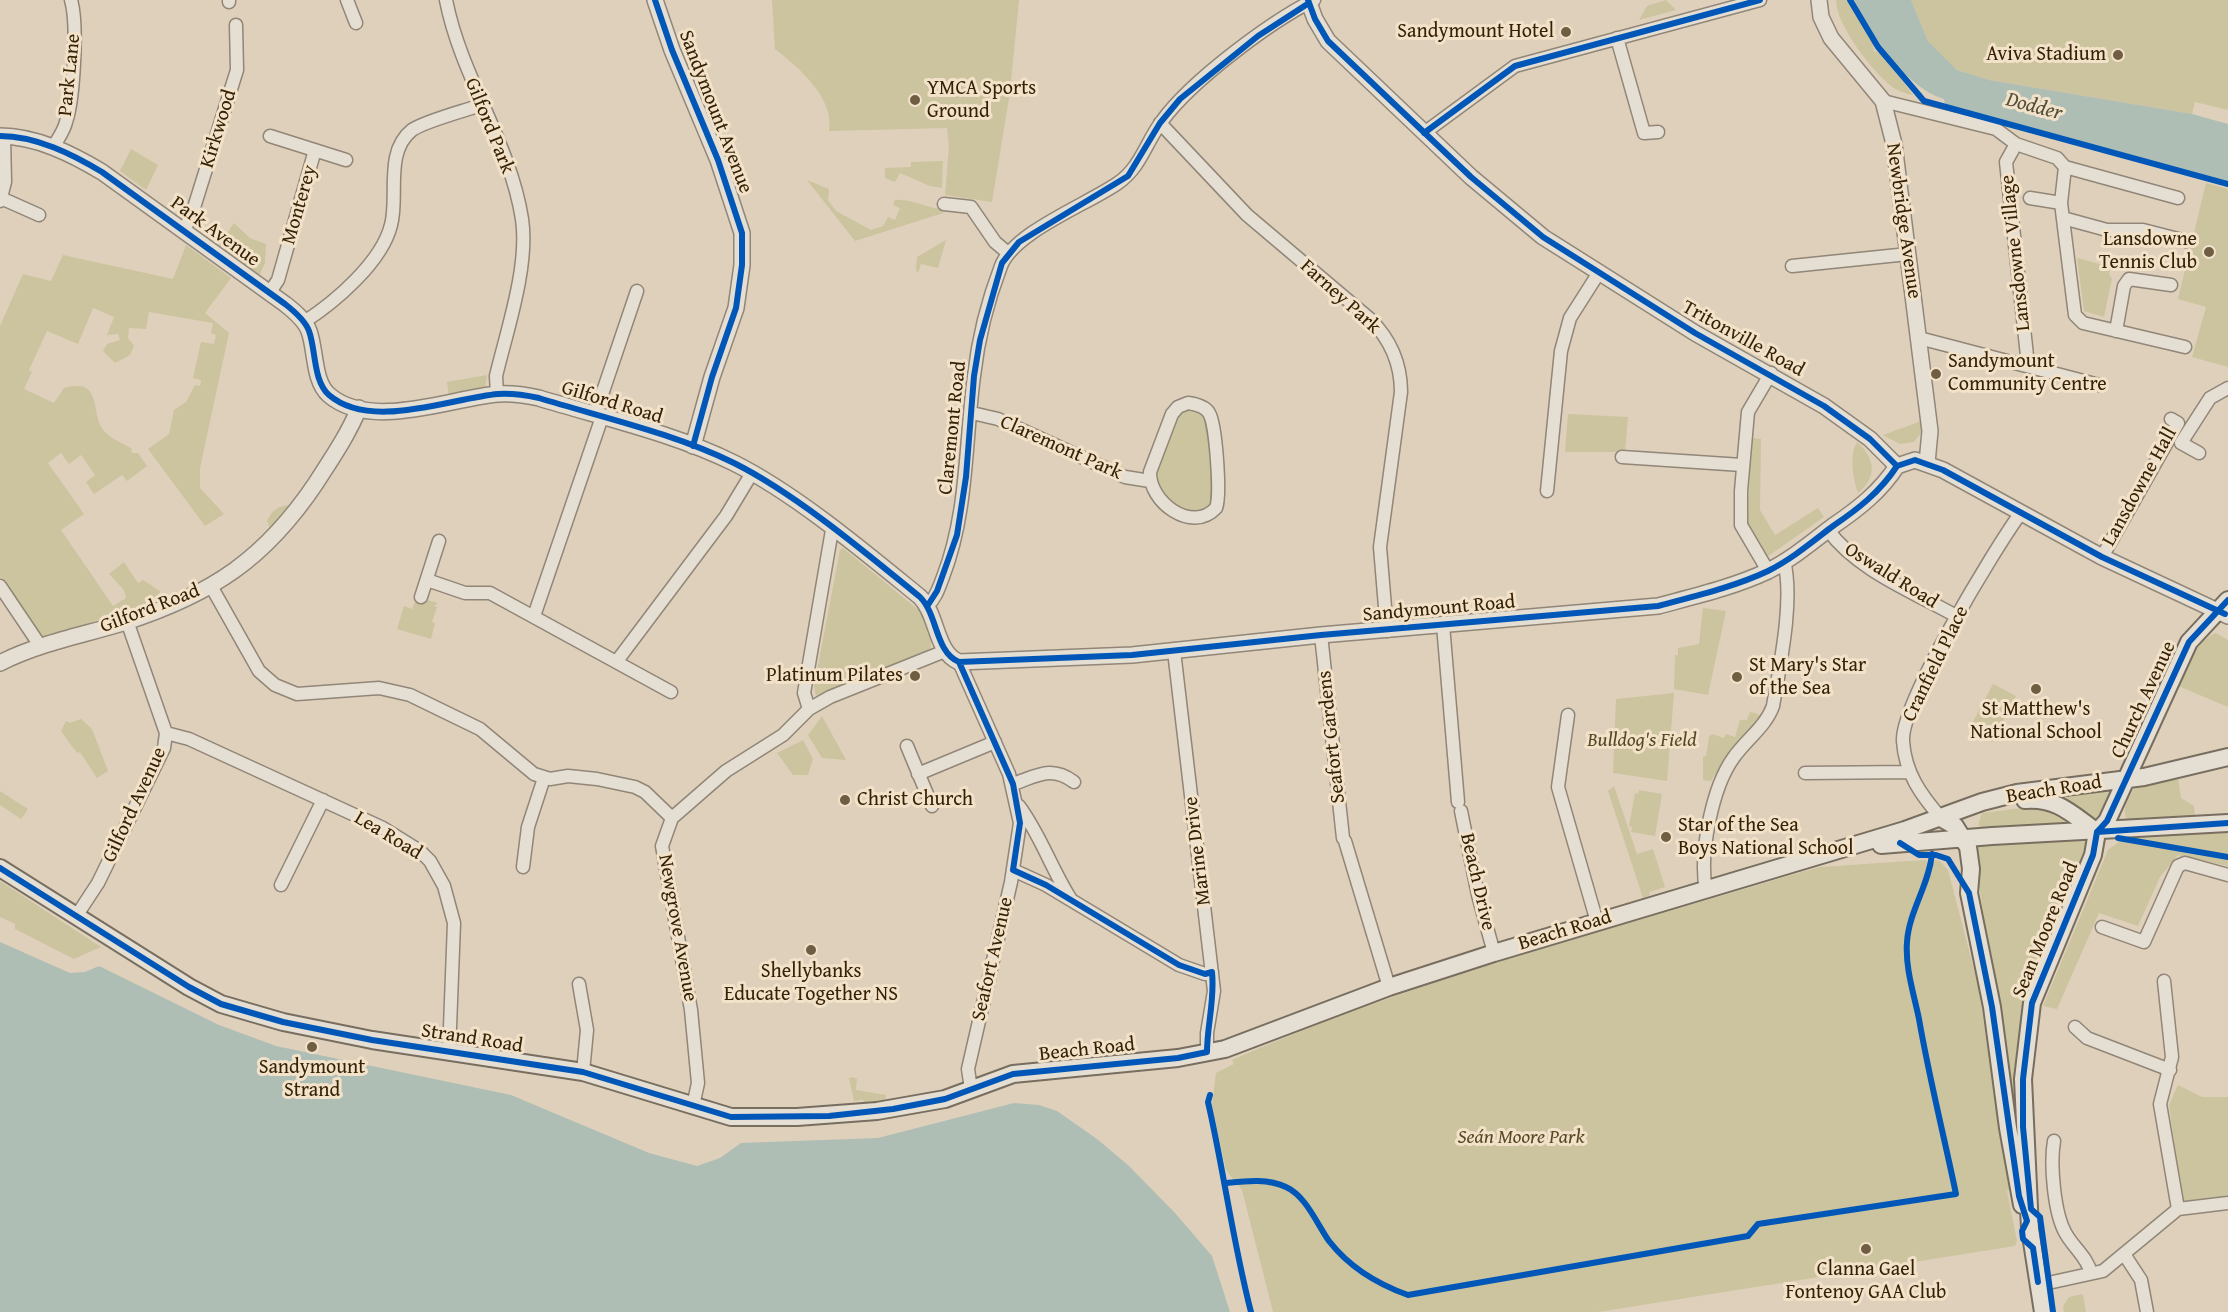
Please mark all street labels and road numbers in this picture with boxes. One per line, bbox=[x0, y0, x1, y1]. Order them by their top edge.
street label: Sandymount Avenue bbox=[673, 27, 757, 197]
street label: Park Lane bbox=[54, 33, 86, 117]
street label: Gilford Park bbox=[459, 75, 519, 177]
street label: Kirkwood bbox=[196, 87, 242, 171]
street label: Newbridge Avenue bbox=[1880, 142, 1926, 300]
street label: Monterey bbox=[277, 162, 323, 248]
street label: Lansdowne Village bbox=[1996, 174, 2036, 332]
street label: Park Avenue bbox=[166, 192, 264, 272]
street label: Farney Park bbox=[1295, 255, 1385, 339]
street label: Tritonville Road bbox=[1678, 296, 1808, 382]
street label: Claremont Road bbox=[934, 360, 972, 496]
street label: Gilford Road bbox=[558, 376, 666, 430]
street label: Claremont Park bbox=[996, 410, 1126, 486]
street label: Lansdowne Hall bbox=[2097, 423, 2183, 551]
street label: Oswald Road bbox=[1840, 538, 1942, 614]
street label: Gilford Road bbox=[97, 579, 203, 639]
street label: Sandymount Road bbox=[1362, 590, 1516, 628]
street label: Cranfield Place bbox=[1898, 602, 1974, 726]
street label: Church Avenue bbox=[2106, 638, 2182, 762]
street label: Seafort Gardens bbox=[1313, 669, 1351, 805]
street label: Gilford Avenue bbox=[98, 744, 172, 866]
street label: Beach Road bbox=[2005, 771, 2103, 809]
street label: Marine Drive bbox=[1179, 795, 1217, 907]
street label: Lea Road bbox=[350, 806, 426, 866]
street label: Beach Drive bbox=[1454, 831, 1500, 933]
street label: Newgrove Avenue bbox=[652, 853, 702, 1003]
street label: Sean Moore Road bbox=[2008, 858, 2084, 1002]
street label: Seafort Avenue bbox=[967, 895, 1019, 1023]
street label: Beach Road bbox=[1515, 905, 1615, 957]
street label: Strand Road bbox=[420, 1019, 524, 1059]
street label: Beach Road bbox=[1038, 1033, 1136, 1067]

